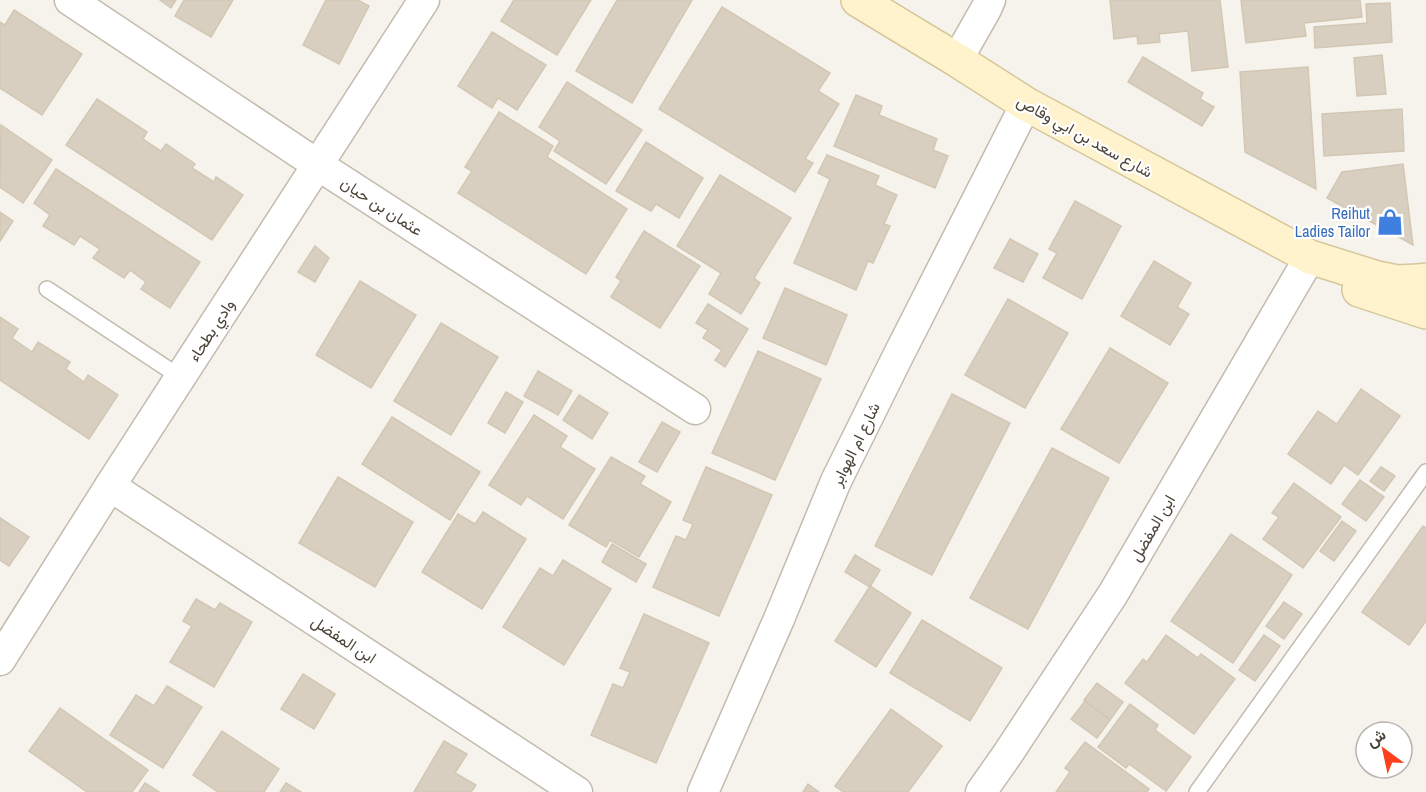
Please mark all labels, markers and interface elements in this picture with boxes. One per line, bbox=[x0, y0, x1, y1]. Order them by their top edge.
street label: شارع سعد بن ابي وقاص bbox=[1012, 89, 1157, 185]
street label: عثمان بن حيان bbox=[337, 171, 427, 241]
place label: Reihut Ladies Tailor bbox=[1295, 202, 1371, 242]
shop icon: Reihut Ladies Tailor bbox=[1375, 207, 1405, 237]
street label: وادي بطحاء bbox=[183, 294, 242, 367]
street label: شارع ام الهوابر bbox=[825, 398, 886, 491]
street label: ابن المفضل bbox=[1124, 491, 1180, 565]
street label: ابن المفضل bbox=[307, 610, 381, 668]
north arrow bbox=[1354, 720, 1414, 780]
text: ش bbox=[1362, 723, 1390, 752]

